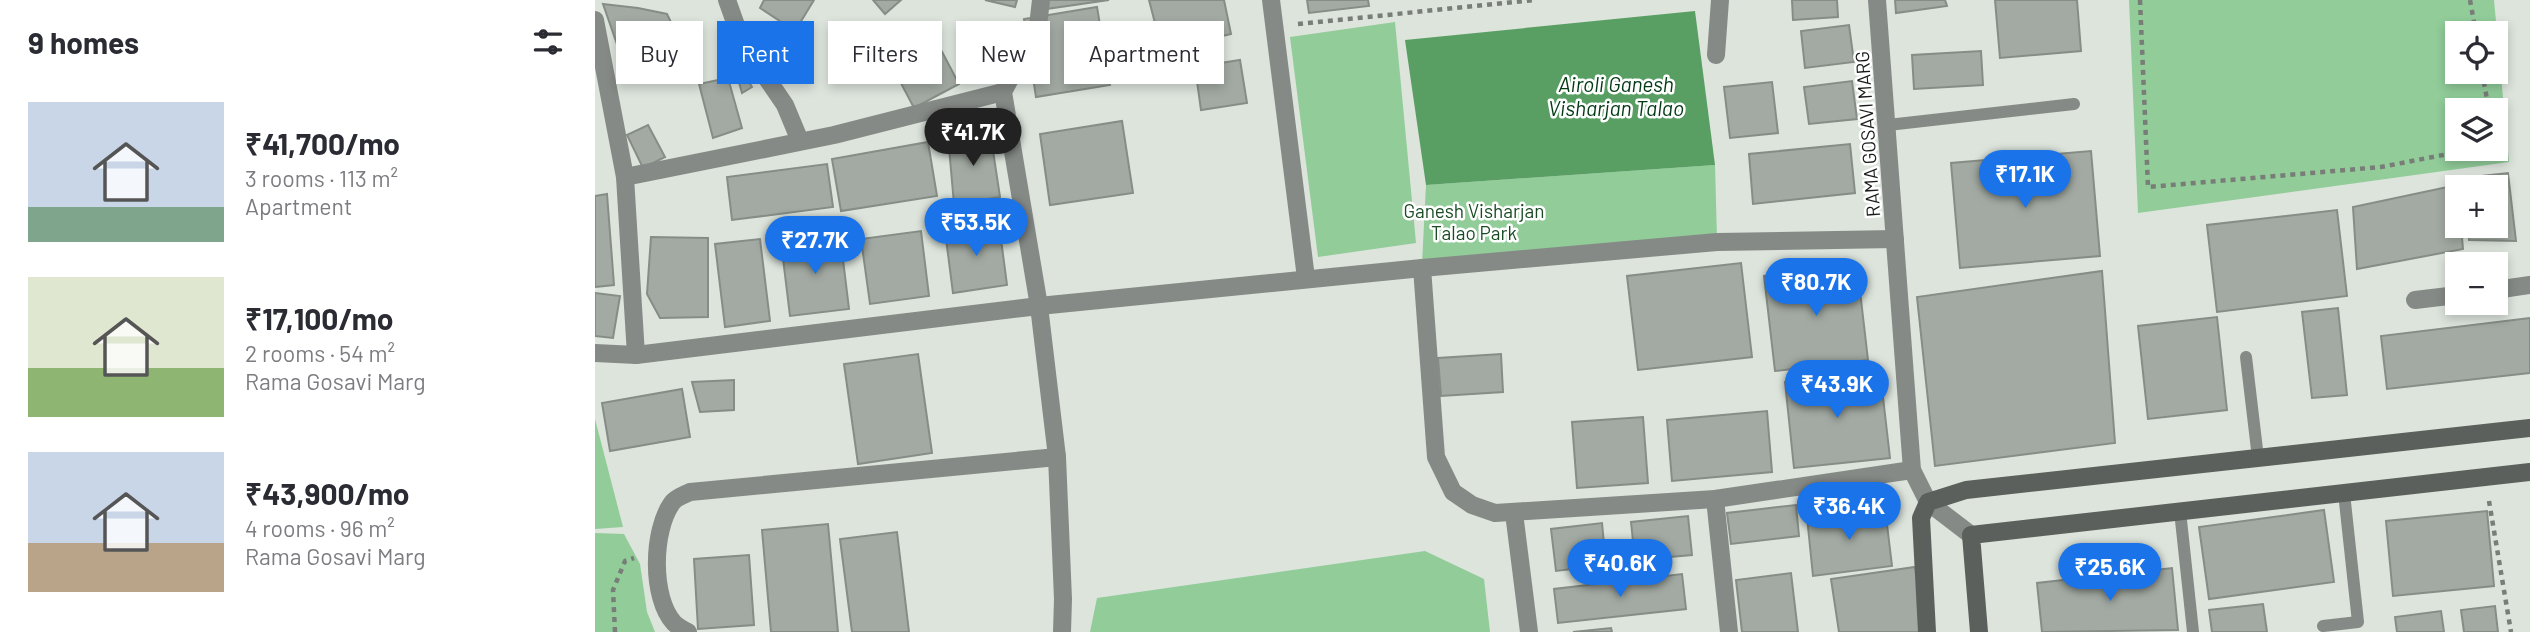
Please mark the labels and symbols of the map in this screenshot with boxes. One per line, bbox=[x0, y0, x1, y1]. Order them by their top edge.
street label: RAMA GOSAVI MARG bbox=[1850, 50, 1884, 218]
water label: Airoli Ganesh Visharjan Talao bbox=[1548, 71, 1684, 120]
pin: ₹41.7K bbox=[916, 108, 1030, 168]
pin: ₹17.1K bbox=[1968, 150, 2082, 210]
pin: ₹53.5K bbox=[919, 198, 1033, 258]
park label: Ganesh Visharjan Talao Park bbox=[1403, 199, 1545, 244]
pin: ₹27.7K bbox=[758, 216, 872, 276]
pin: ₹80.7K bbox=[1759, 258, 1873, 318]
pin: ₹43.9K bbox=[1780, 360, 1894, 420]
pin: ₹36.4K bbox=[1792, 482, 1906, 542]
pin: ₹40.6K bbox=[1563, 540, 1677, 599]
pin: ₹25.6K bbox=[2053, 544, 2167, 603]

